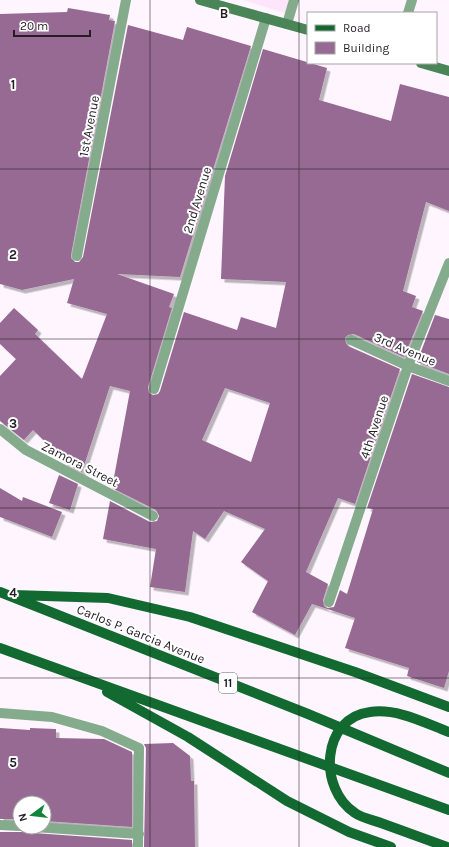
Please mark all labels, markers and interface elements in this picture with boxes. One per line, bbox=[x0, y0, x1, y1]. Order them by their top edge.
text: B bbox=[220, 6, 228, 21]
scale bar bbox=[14, 12, 90, 38]
legend bbox=[307, 12, 437, 64]
text: 20 m bbox=[20, 19, 48, 33]
text: Road bbox=[343, 21, 371, 35]
text: Building bbox=[343, 41, 390, 55]
text: 1 bbox=[11, 77, 15, 92]
street label: 1st Avenue bbox=[76, 94, 102, 158]
street label: 2nd Avenue bbox=[180, 165, 214, 235]
text: 2 bbox=[9, 247, 17, 262]
street label: 3rd Avenue bbox=[372, 329, 439, 369]
street label: 4th Avenue bbox=[357, 393, 391, 461]
text: 3 bbox=[9, 416, 17, 431]
street label: Zamora Street bbox=[39, 438, 121, 490]
text: 4 bbox=[9, 585, 17, 600]
street label: Carlos P. Garcia Avenue bbox=[75, 601, 208, 667]
road number: 11 bbox=[219, 673, 237, 693]
text: 5 bbox=[9, 755, 17, 770]
north arrow bbox=[12, 795, 52, 835]
text: N bbox=[16, 812, 30, 823]

